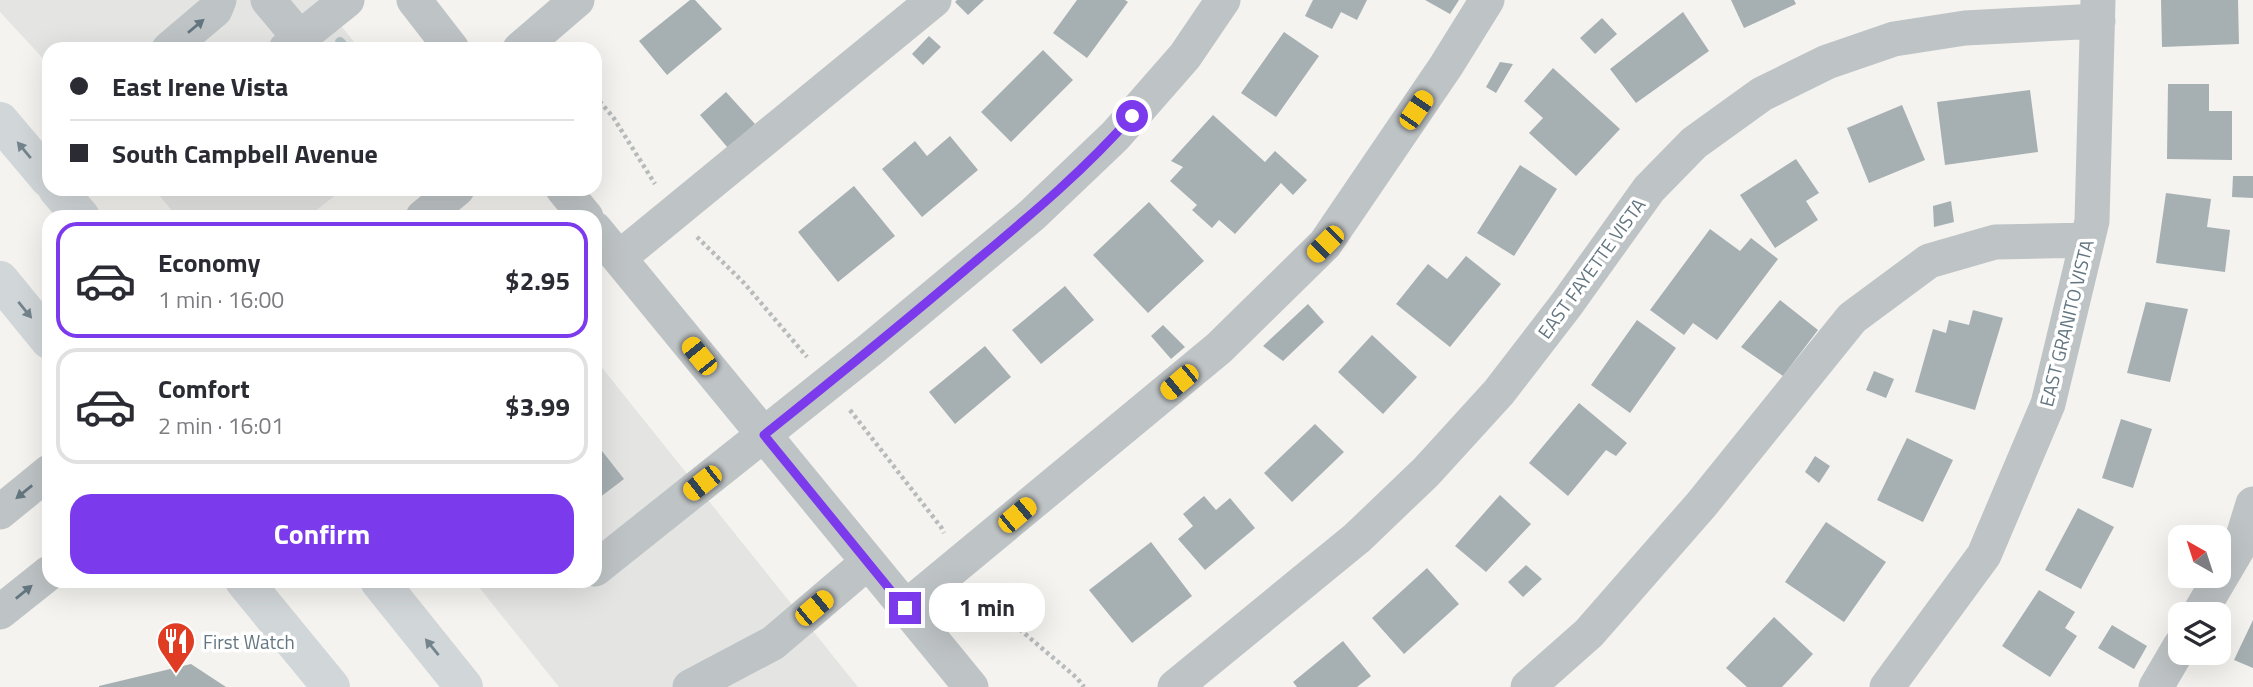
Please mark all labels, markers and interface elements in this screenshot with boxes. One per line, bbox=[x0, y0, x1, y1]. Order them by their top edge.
one-way arrow bbox=[188, 19, 205, 34]
text: East Irene Vista bbox=[112, 67, 288, 106]
car bbox=[1396, 87, 1437, 133]
route start bbox=[1116, 100, 1148, 132]
text: South Campbell Avenue bbox=[112, 134, 378, 173]
one-way arrow bbox=[17, 141, 32, 159]
street label: EAST FAYETTE VISTA bbox=[1530, 192, 1652, 344]
car bbox=[1303, 222, 1348, 266]
street label: EAST GRANITO VISTA bbox=[2031, 236, 2101, 410]
text: Economy bbox=[158, 243, 260, 282]
icon: car bbox=[74, 249, 137, 312]
text: $2.95 bbox=[505, 261, 570, 300]
text: 1 min · 16:00 bbox=[158, 282, 284, 317]
one-way arrow bbox=[17, 300, 32, 318]
car bbox=[678, 333, 721, 379]
car bbox=[1157, 360, 1202, 404]
text: Comfort bbox=[158, 369, 250, 408]
icon: car bbox=[74, 375, 137, 438]
text: $3.99 bbox=[505, 387, 570, 426]
text: 2 min · 16:01 bbox=[158, 408, 284, 443]
car bbox=[679, 462, 726, 504]
one-way arrow bbox=[16, 484, 33, 499]
car bbox=[995, 493, 1040, 537]
button: Confirm bbox=[70, 494, 574, 574]
north arrow bbox=[2168, 525, 2231, 588]
map controls bbox=[2168, 525, 2231, 665]
callout: 1 min bbox=[930, 584, 1045, 632]
one-way arrow bbox=[15, 585, 33, 600]
car bbox=[792, 586, 837, 630]
text: 1 min bbox=[959, 590, 1015, 625]
route end bbox=[889, 592, 921, 624]
button: layers bbox=[2168, 602, 2231, 665]
restaurant icon: First Watch bbox=[155, 620, 197, 675]
place label: First Watch bbox=[203, 627, 295, 656]
one-way arrow bbox=[424, 638, 439, 656]

